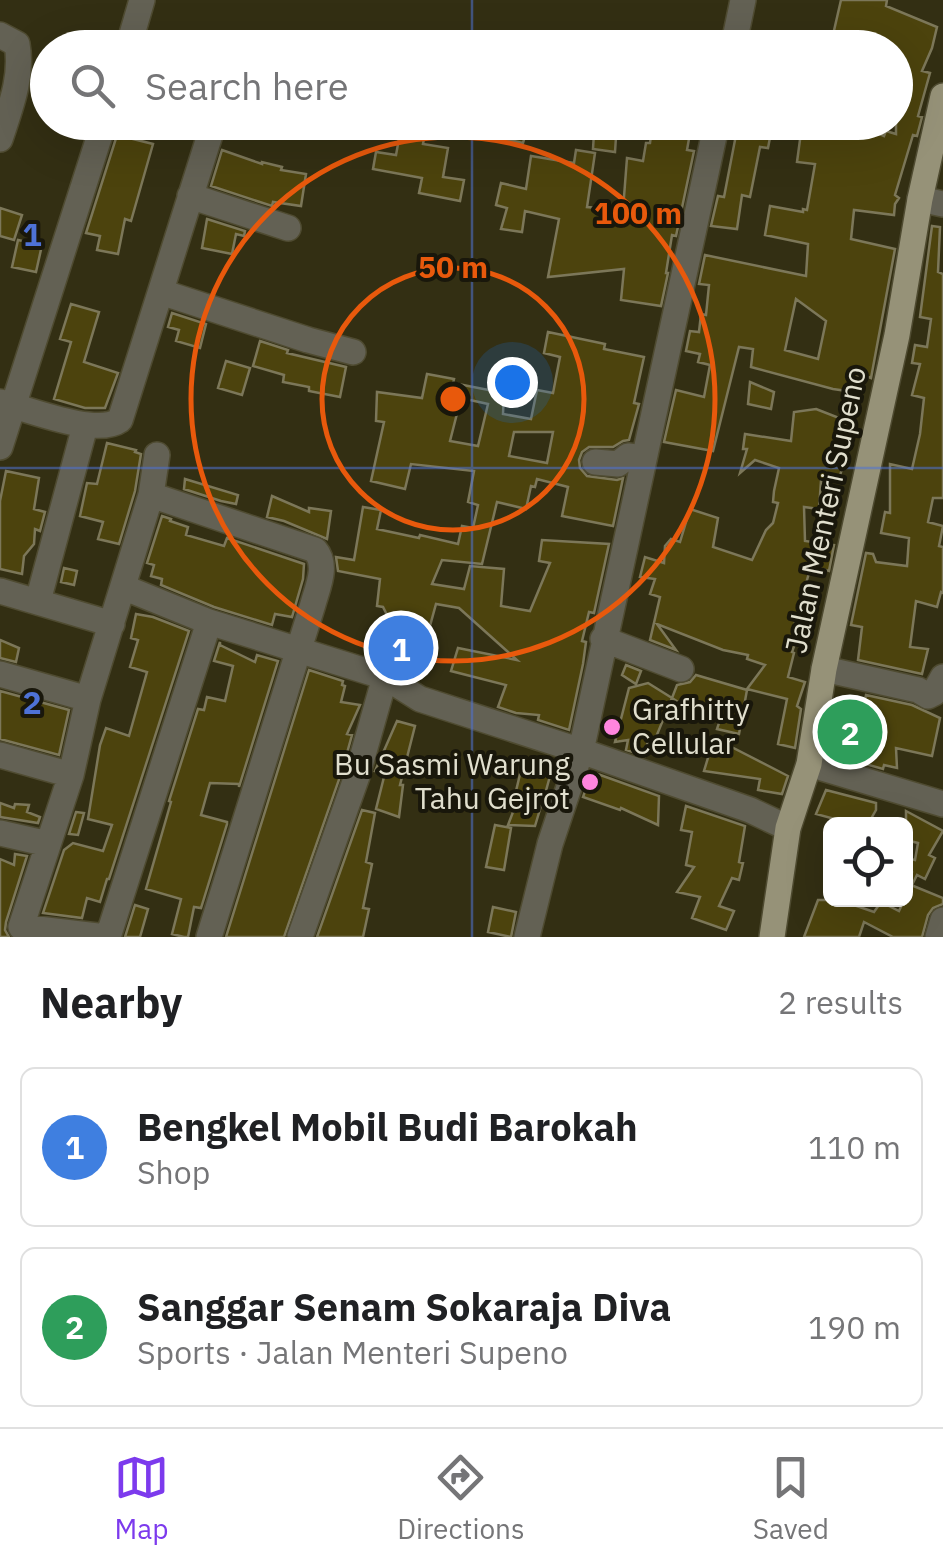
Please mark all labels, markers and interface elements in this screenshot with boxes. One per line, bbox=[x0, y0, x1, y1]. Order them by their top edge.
search box bbox=[30, 30, 913, 140]
icon: search bbox=[65, 58, 120, 113]
text: Search here bbox=[145, 61, 349, 110]
text: 100 m bbox=[594, 193, 682, 232]
text: 1 bbox=[22, 213, 42, 255]
text: 50 m bbox=[418, 247, 488, 286]
your location bbox=[487, 357, 538, 408]
street label: Jalan Menteri Supeno bbox=[775, 363, 874, 657]
centre of rings bbox=[435, 381, 471, 417]
pin: 1 bbox=[368, 610, 434, 686]
text: 2 bbox=[22, 681, 42, 723]
place label: Grafhitty Cellular bbox=[632, 689, 750, 762]
pin: 2 bbox=[818, 694, 882, 770]
marker: Grafhitty Cellular bbox=[601, 716, 623, 738]
place label: Bu Sasmi Warung Tahu Gejrot bbox=[334, 744, 570, 817]
marker: Bu Sasmi Warung Tahu Gejrot bbox=[579, 771, 601, 793]
map controls bbox=[823, 817, 913, 907]
button: locate bbox=[823, 817, 913, 907]
text: Nearby bbox=[40, 975, 182, 1030]
text: 2 results bbox=[778, 981, 903, 1023]
text: Bengkel Mobil Budi Barokah bbox=[137, 1102, 638, 1151]
text: 1 bbox=[65, 1126, 84, 1168]
text: 110 m bbox=[808, 1126, 901, 1168]
text: Shop bbox=[137, 1151, 210, 1193]
text: Sanggar Senam Sokaraja Diva bbox=[137, 1282, 671, 1331]
text: 2 bbox=[65, 1306, 84, 1348]
text: 190 m bbox=[808, 1306, 901, 1348]
text: Sports · Jalan Menteri Supeno bbox=[137, 1331, 568, 1373]
tab: Map bbox=[114, 1450, 169, 1547]
tab: Directions bbox=[397, 1450, 525, 1547]
tab: Saved bbox=[753, 1450, 829, 1547]

